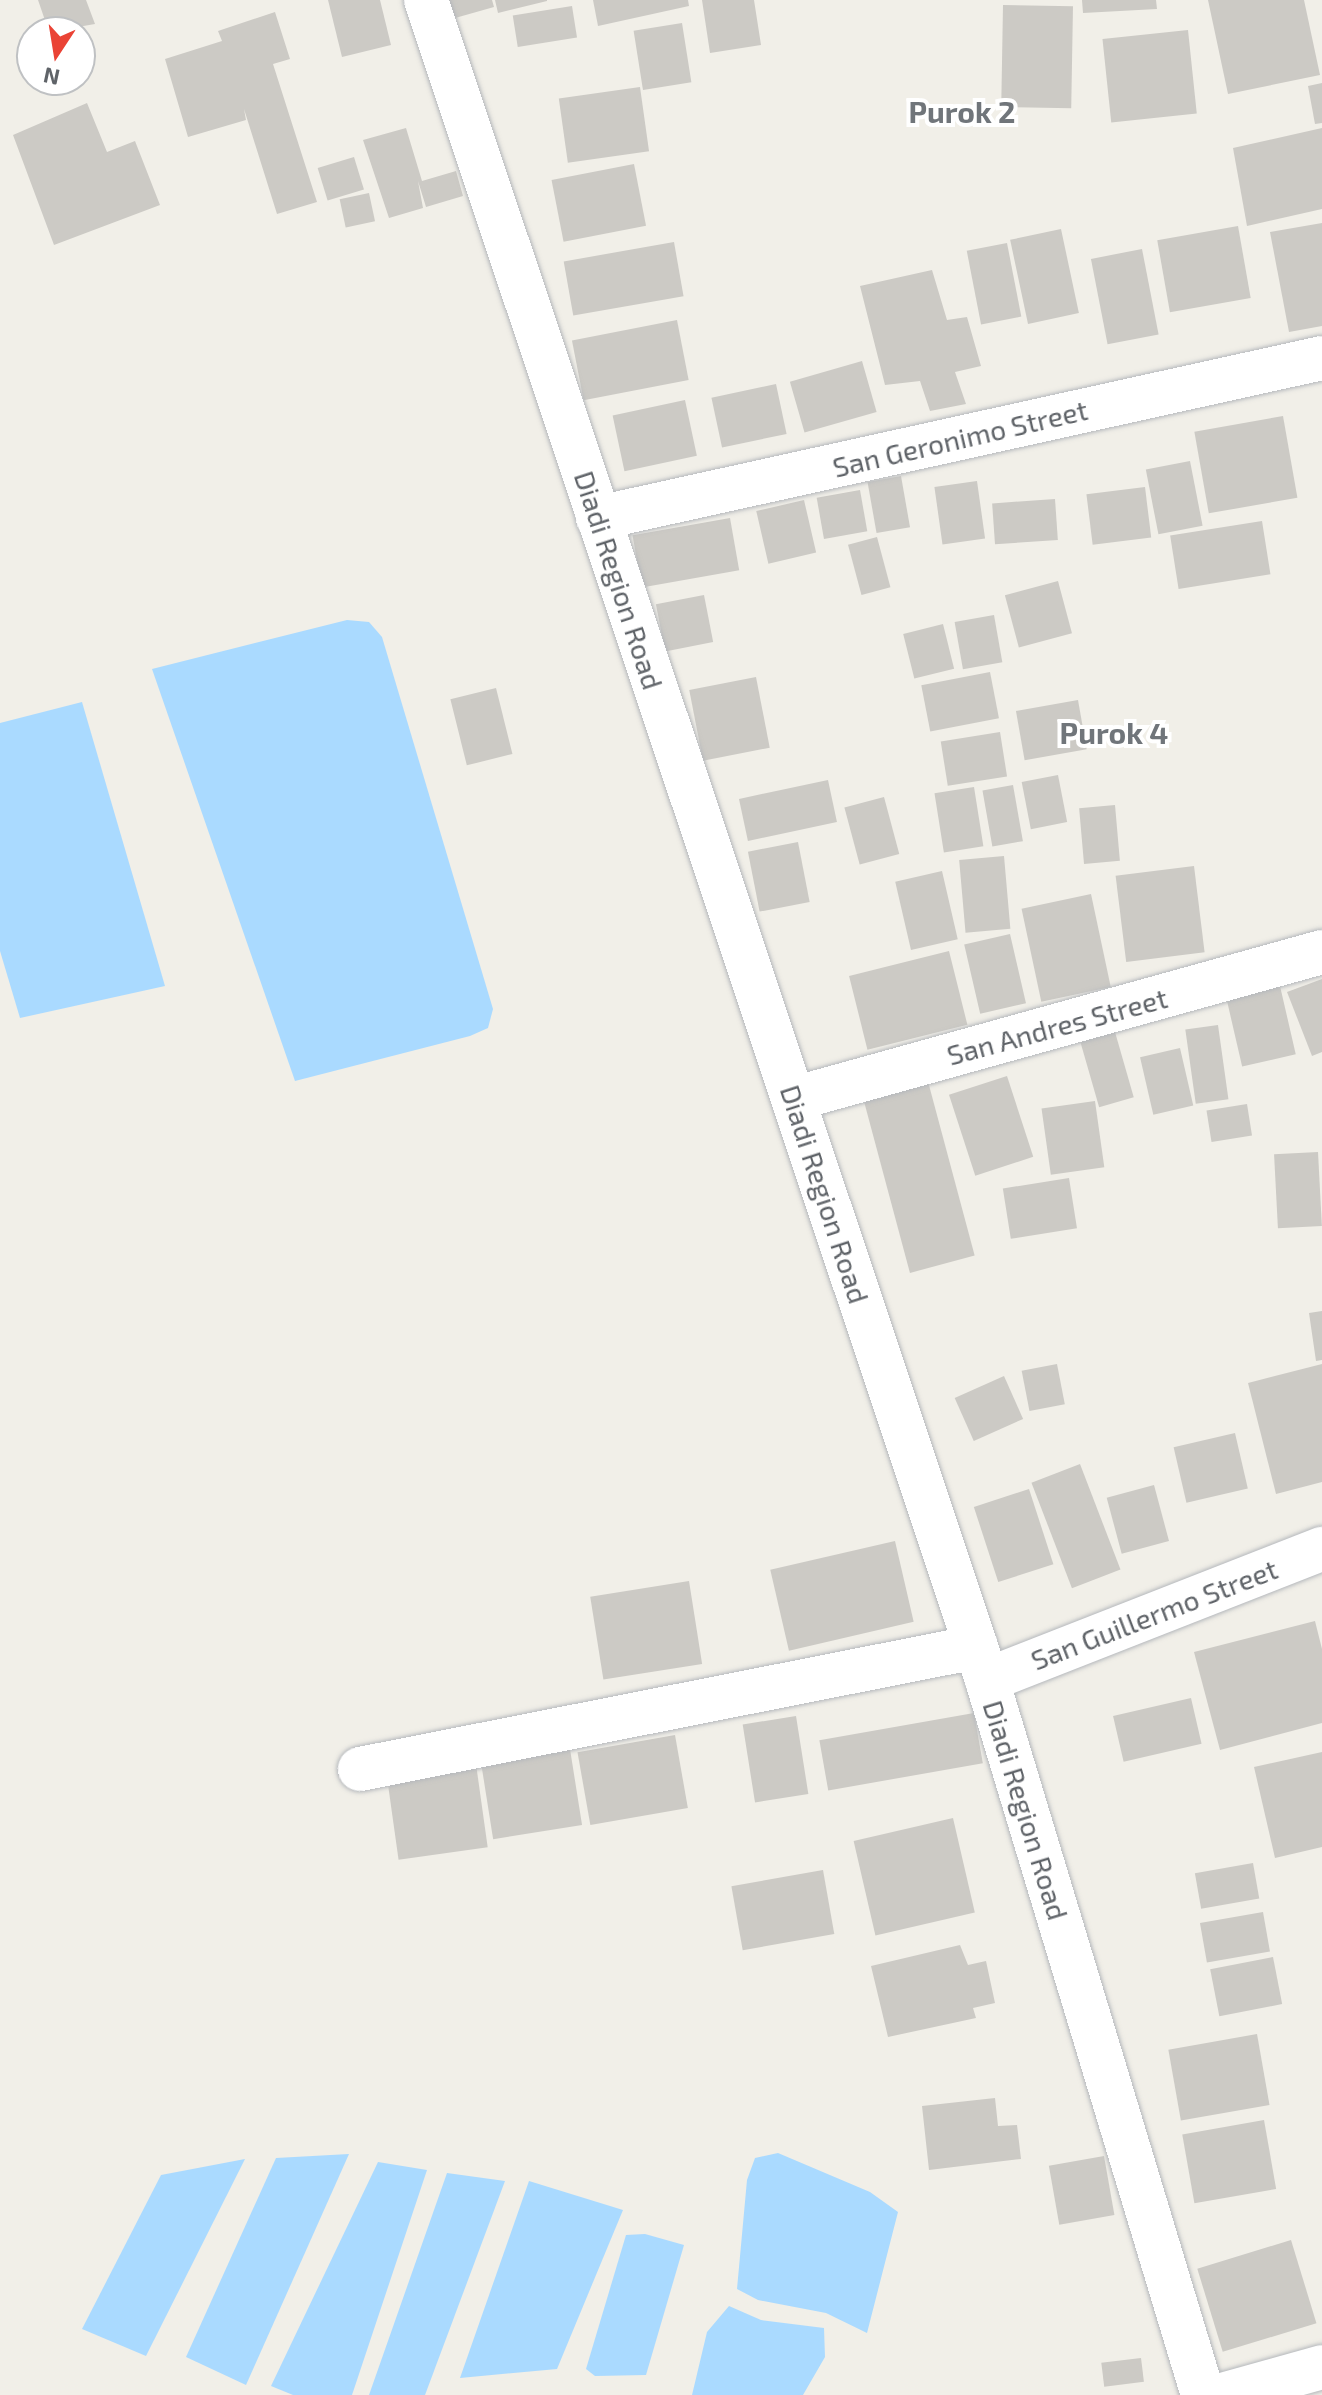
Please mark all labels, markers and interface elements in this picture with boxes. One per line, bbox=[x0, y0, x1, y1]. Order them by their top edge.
north arrow bbox=[16, 16, 96, 96]
text: N bbox=[41, 63, 62, 92]
district label: Purok 2 bbox=[908, 93, 1016, 129]
street label: San Geronimo Street bbox=[829, 392, 1091, 484]
street label: Diadi Region Road bbox=[568, 466, 670, 694]
district label: Purok 4 bbox=[1060, 714, 1168, 750]
street label: San Andres Street bbox=[943, 980, 1171, 1072]
street label: Diadi Region Road bbox=[774, 1080, 876, 1308]
street label: San Guillermo Street bbox=[1026, 1551, 1282, 1677]
street label: Diadi Region Road bbox=[977, 1696, 1075, 1924]

